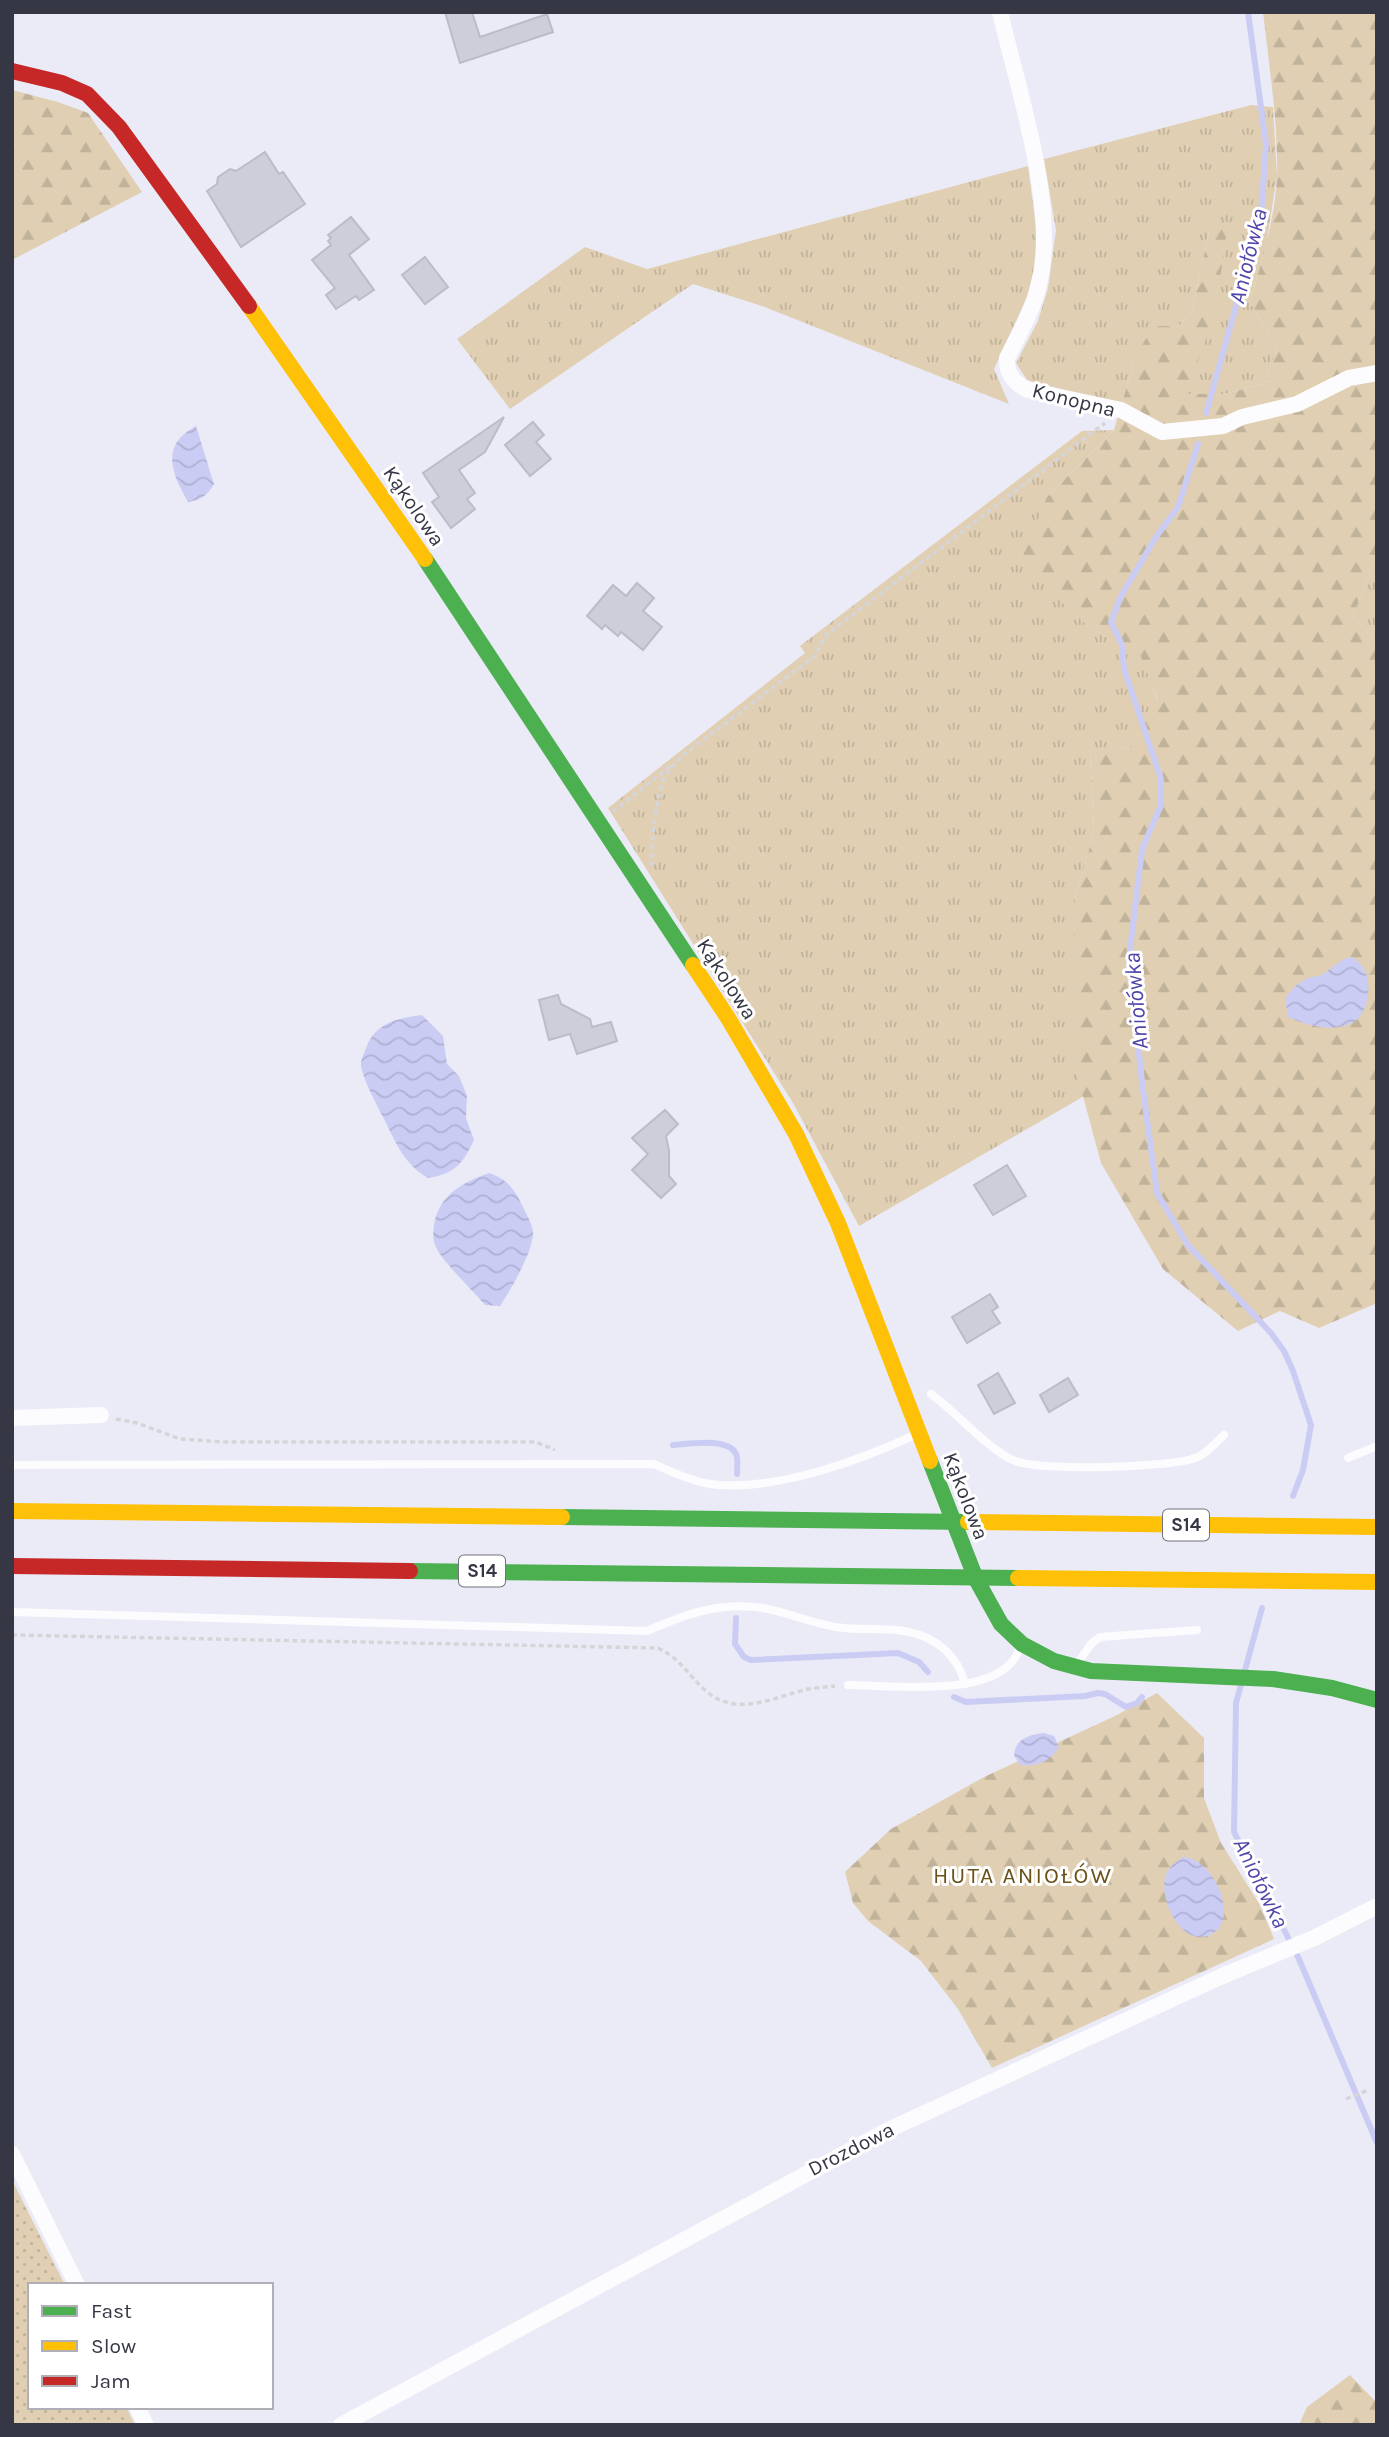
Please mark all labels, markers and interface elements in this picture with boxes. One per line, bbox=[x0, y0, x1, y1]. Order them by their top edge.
water label: Aniołówka bbox=[1223, 206, 1273, 306]
street label: Konopna bbox=[1030, 378, 1118, 422]
street label: Kąkolowa bbox=[378, 461, 450, 551]
street label: Kąkolowa bbox=[692, 934, 762, 1024]
water label: Aniołówka bbox=[1118, 951, 1154, 1051]
street label: Kąkolowa bbox=[938, 1449, 994, 1543]
road number: S14 bbox=[1163, 1510, 1209, 1540]
road number: S14 bbox=[459, 1555, 505, 1586]
water label: Aniołówka bbox=[1228, 1833, 1294, 1933]
district label: HUTA ANIOŁÓW bbox=[933, 1862, 1113, 1889]
street label: Drozdowa bbox=[804, 2117, 898, 2181]
legend bbox=[28, 2283, 273, 2409]
text: Fast bbox=[91, 2299, 132, 2323]
text: Slow bbox=[91, 2334, 136, 2358]
text: Jam bbox=[91, 2369, 131, 2393]

